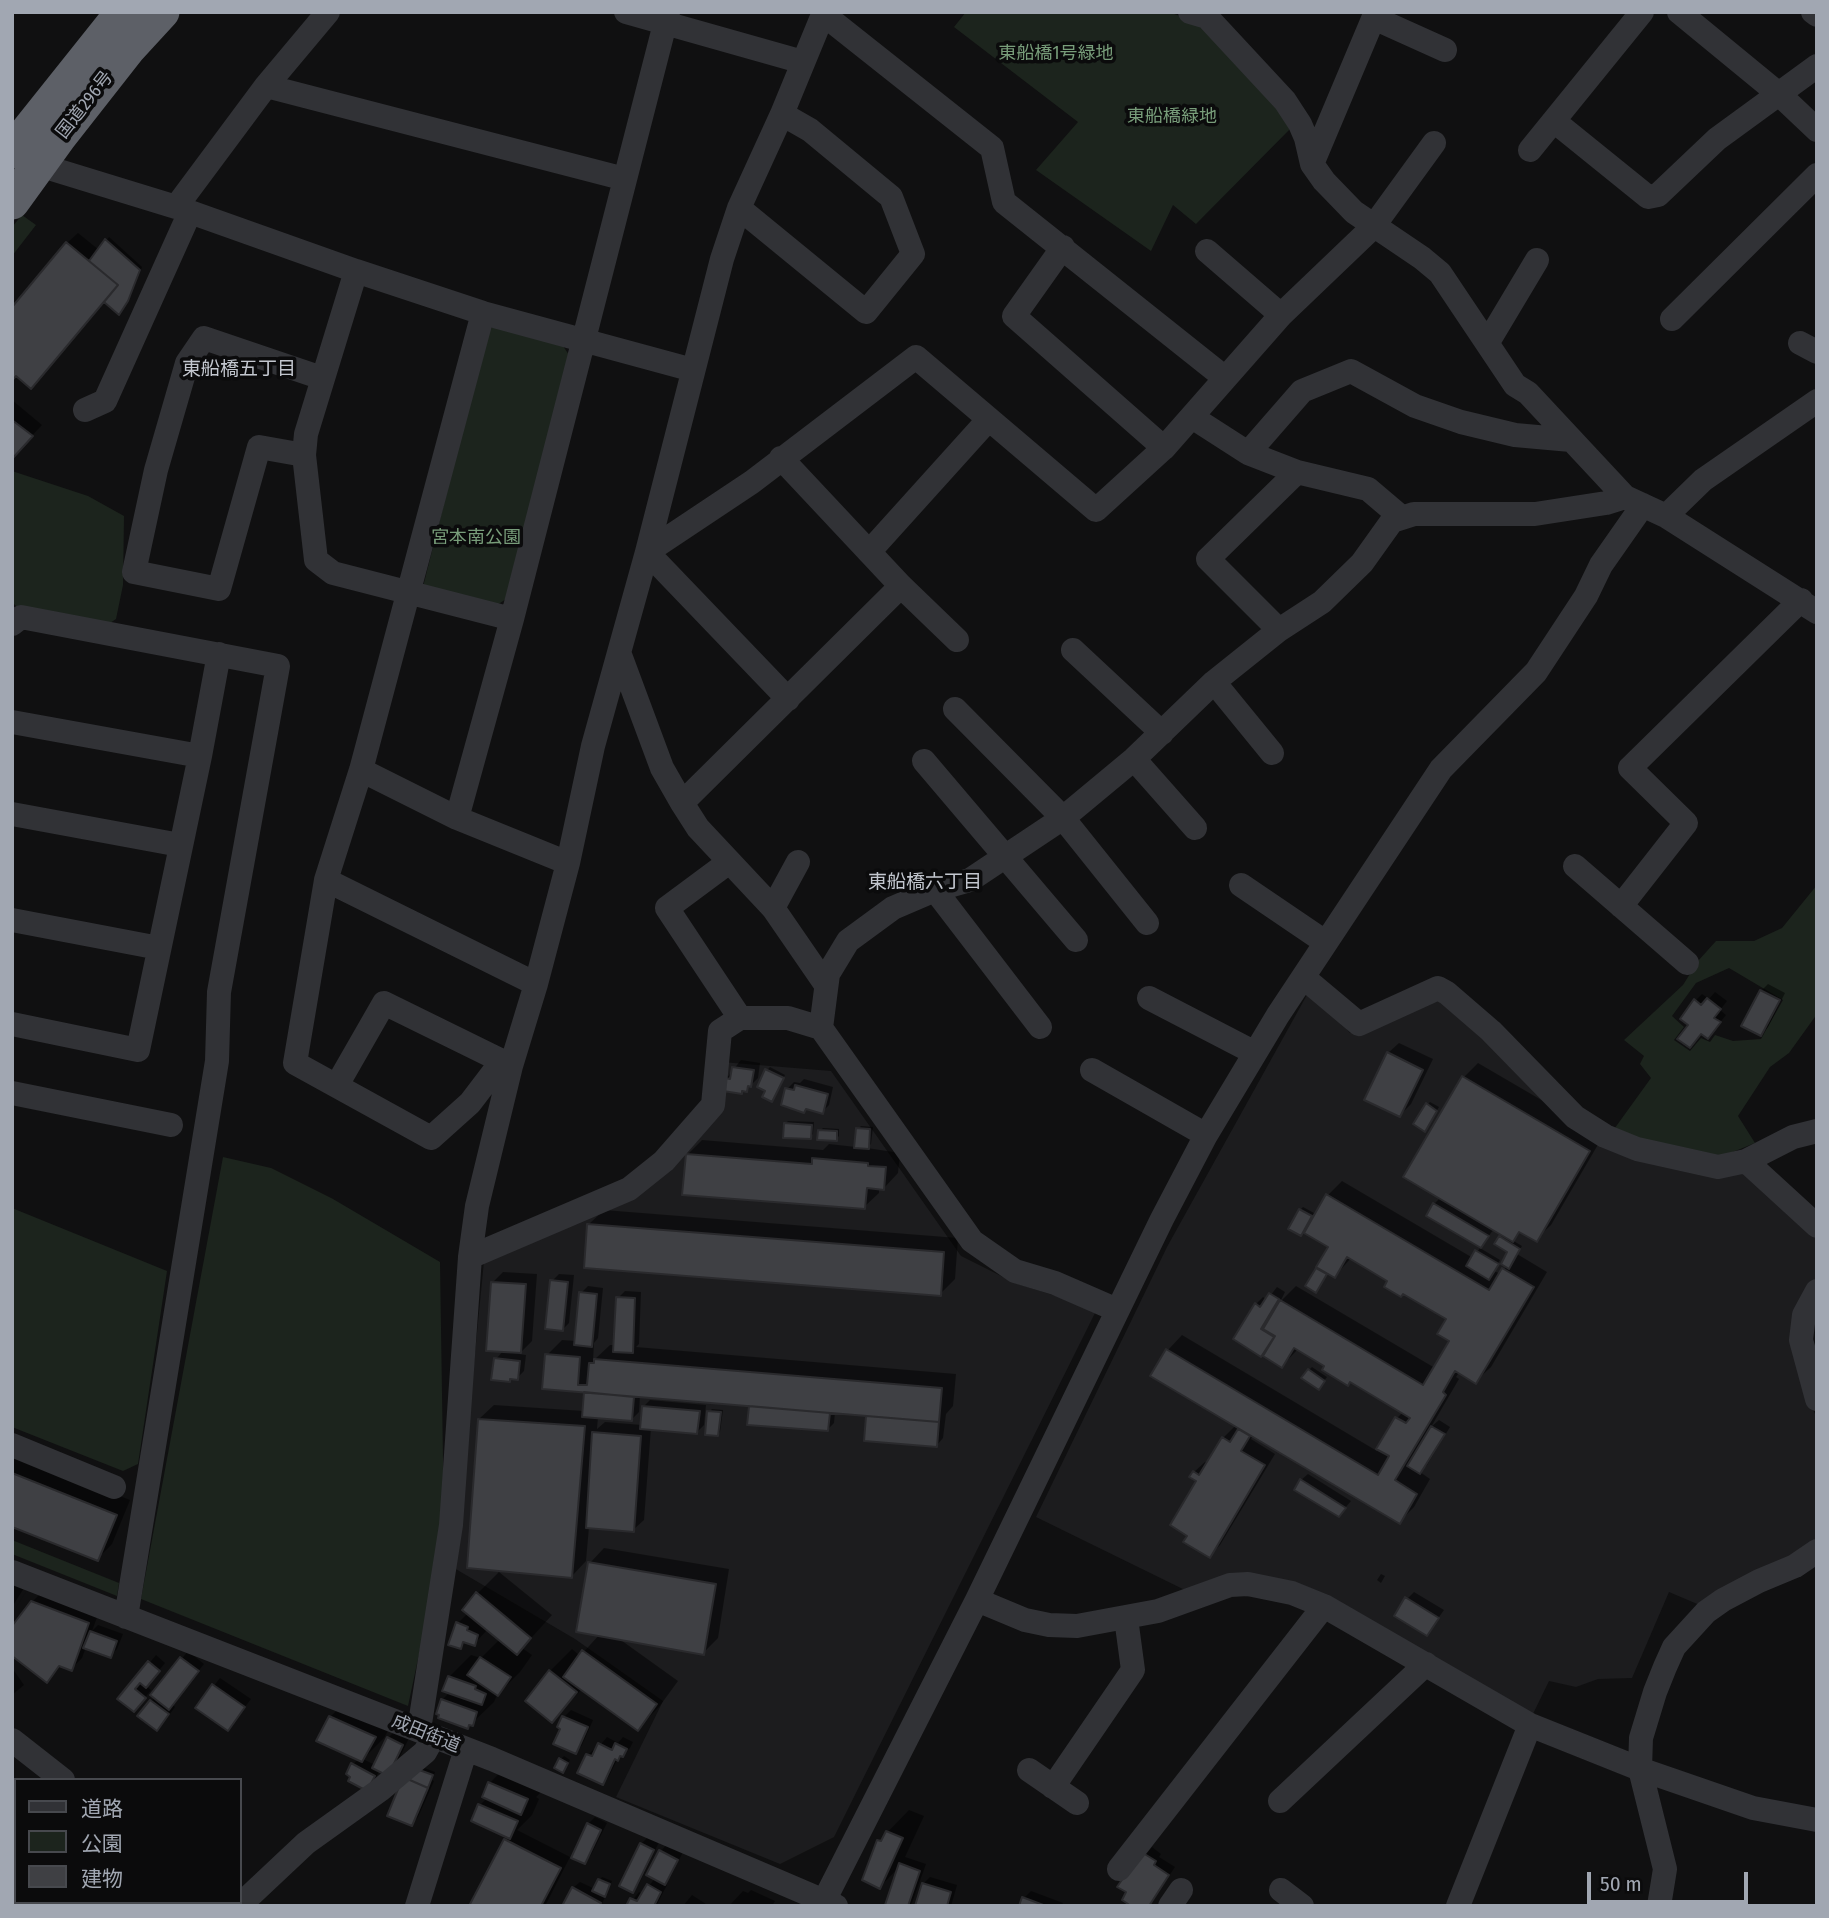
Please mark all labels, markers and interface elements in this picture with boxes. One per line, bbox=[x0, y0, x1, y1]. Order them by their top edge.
park label: 東船橋1号緑地 bbox=[998, 43, 1114, 65]
street label: 国道296号 bbox=[52, 67, 118, 143]
park label: 東船橋緑地 bbox=[1127, 106, 1217, 128]
district label: 東船橋五丁目 bbox=[182, 359, 296, 381]
park label: 宮本南公園 bbox=[431, 527, 521, 549]
district label: 東船橋六丁目 bbox=[868, 872, 982, 894]
street label: 成田街道 bbox=[389, 1711, 463, 1757]
legend bbox=[14, 1778, 242, 1904]
text: 道路 bbox=[81, 1796, 123, 1822]
text: 公園 bbox=[81, 1831, 123, 1857]
scale bar bbox=[1591, 1858, 1752, 1902]
text: 建物 bbox=[81, 1866, 123, 1892]
text: 50 m bbox=[1600, 1871, 1642, 1897]

